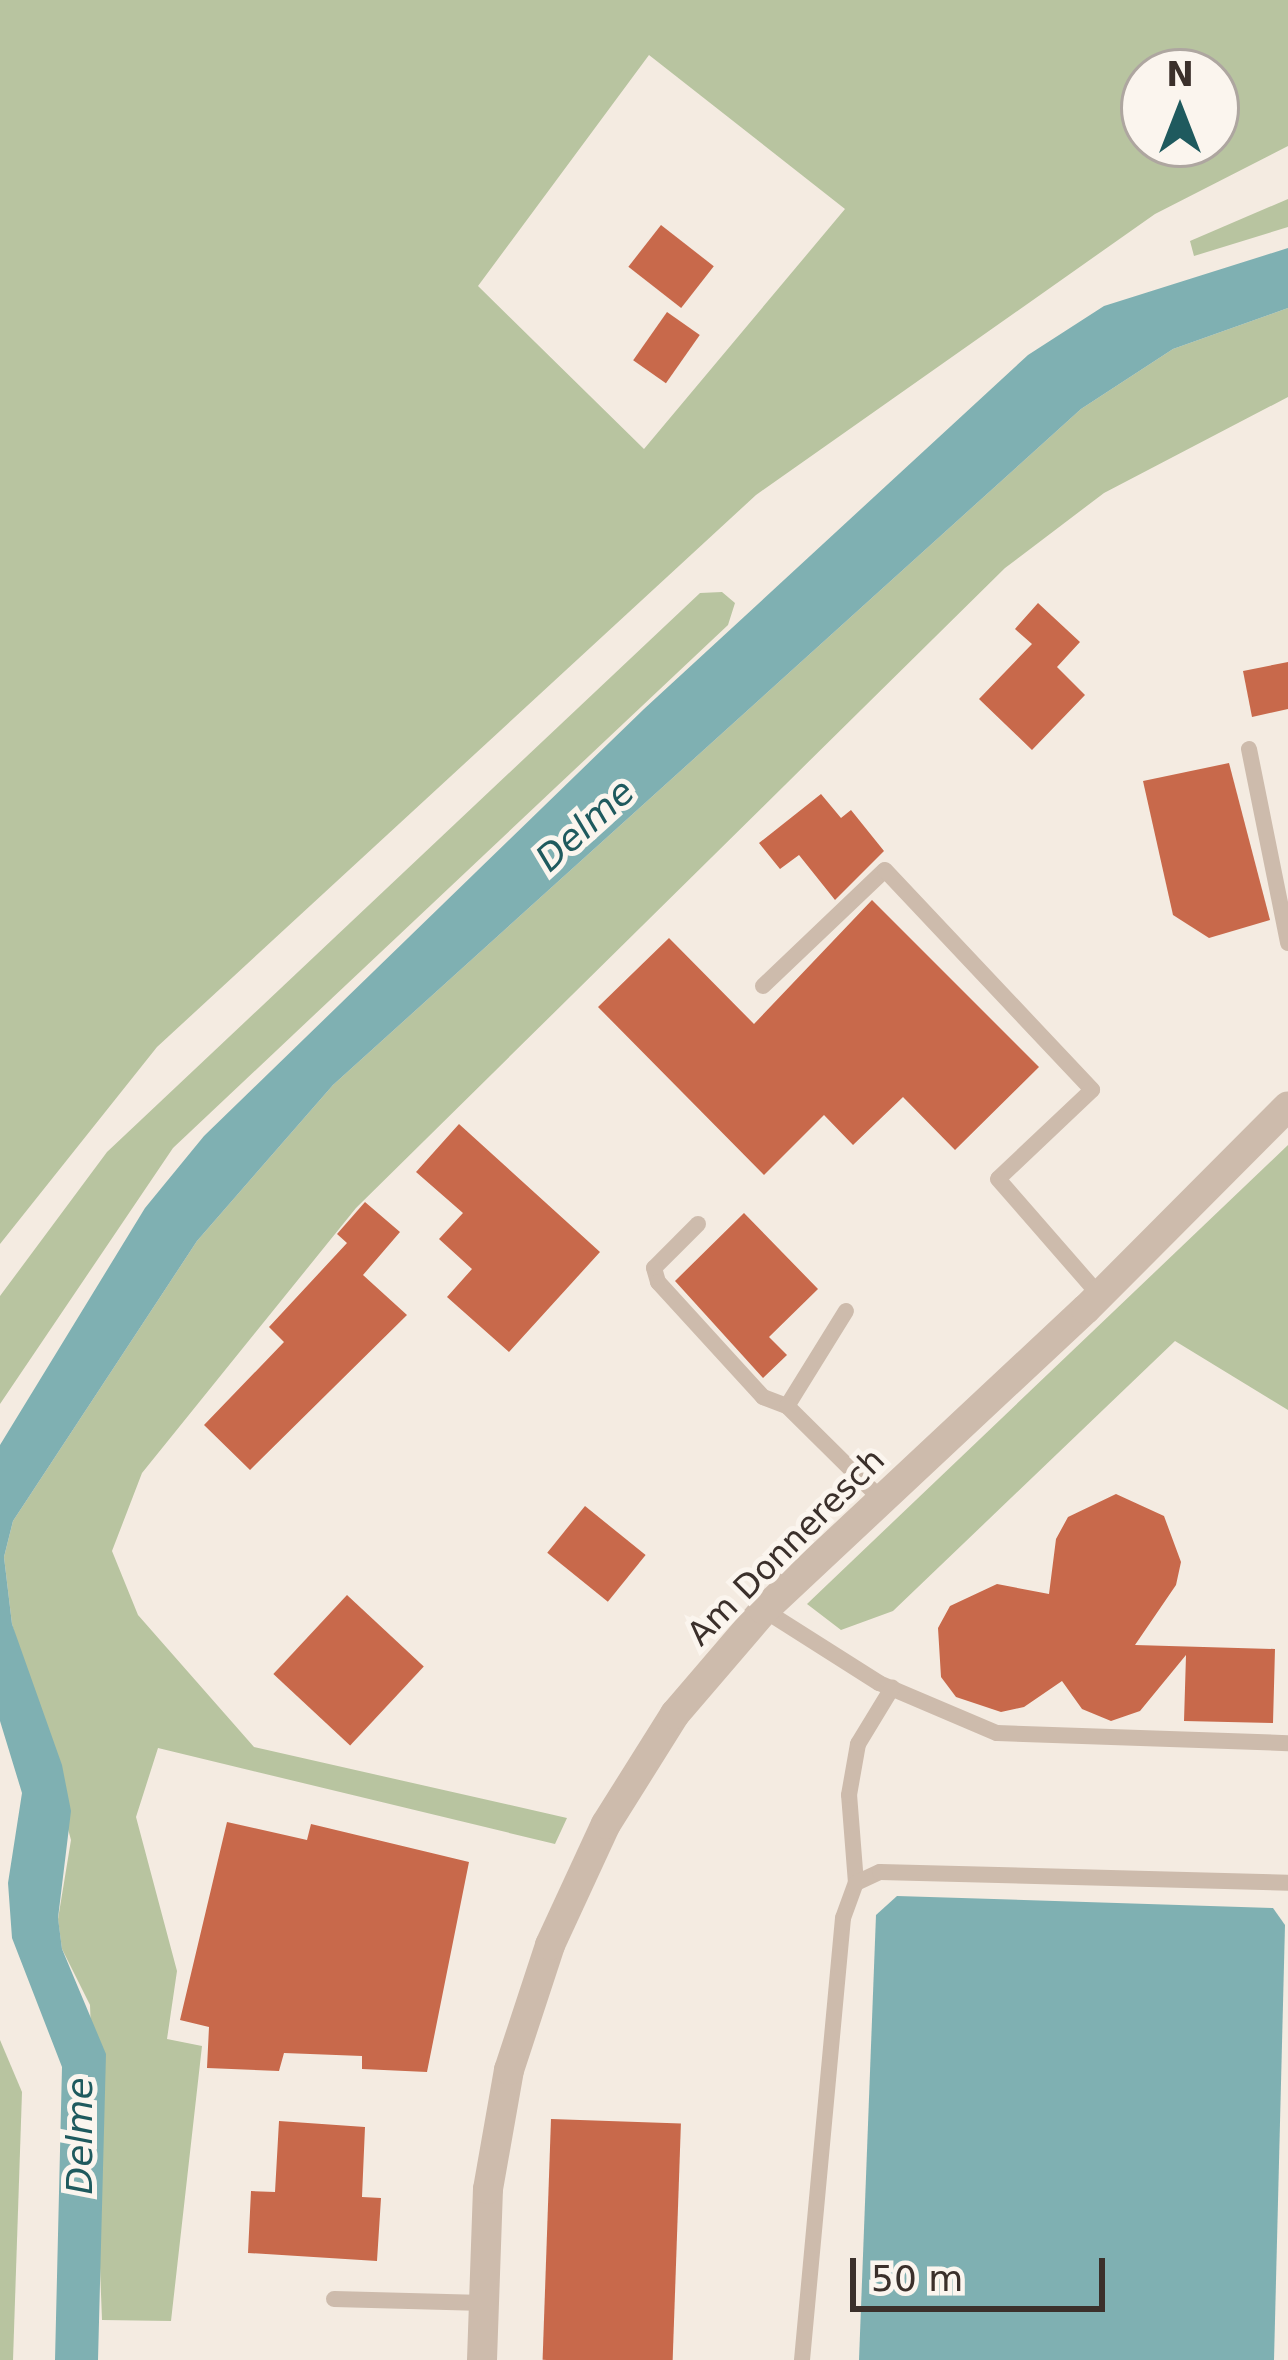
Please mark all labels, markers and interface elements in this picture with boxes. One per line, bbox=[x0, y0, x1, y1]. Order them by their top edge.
north arrow bbox=[1120, 48, 1240, 168]
text: N bbox=[1166, 55, 1194, 94]
water label: Delme bbox=[527, 770, 643, 880]
street label: Am Donneresch bbox=[679, 1440, 893, 1654]
water label: Delme bbox=[58, 2077, 102, 2195]
scale bar bbox=[856, 2234, 1111, 2308]
text: 50 m bbox=[871, 2258, 963, 2299]

